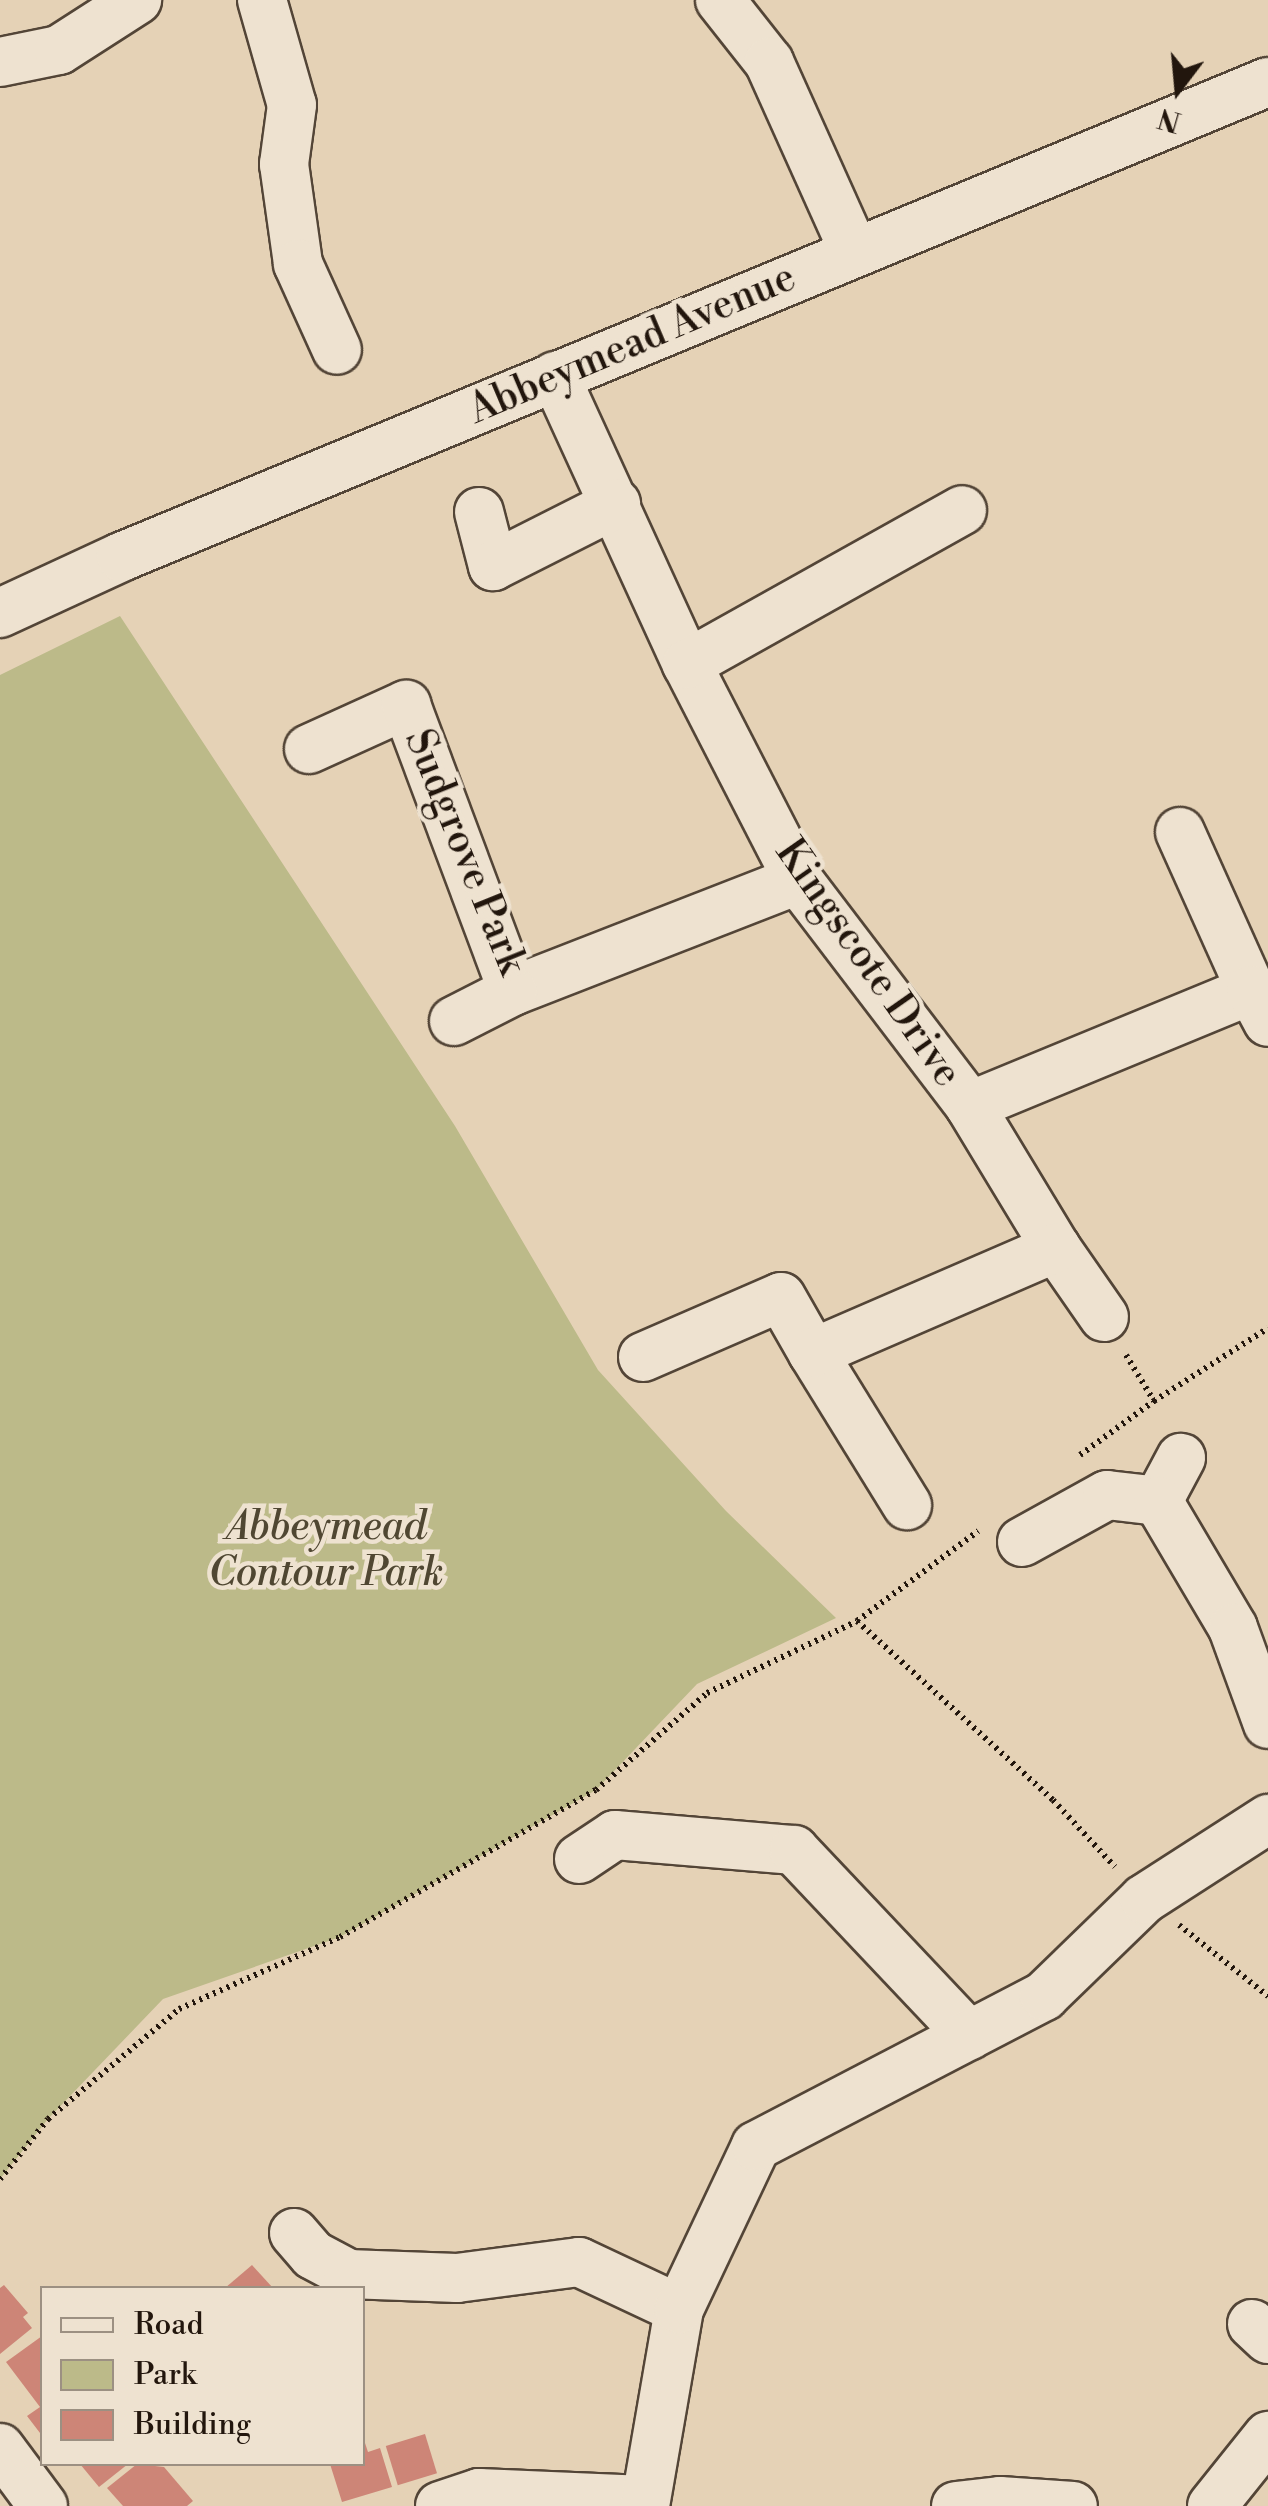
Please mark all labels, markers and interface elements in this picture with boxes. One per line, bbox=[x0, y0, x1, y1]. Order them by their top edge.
north arrow bbox=[1128, 40, 1228, 140]
text: N bbox=[1154, 99, 1185, 139]
street label: Abbeymead Avenue bbox=[461, 254, 803, 434]
street label: Sudgrove Park bbox=[394, 723, 536, 981]
street label: Kingscote Drive bbox=[765, 830, 971, 1096]
park label: Abbeymead Contour Park bbox=[208, 1503, 444, 1597]
legend bbox=[40, 2286, 365, 2466]
text: Road bbox=[134, 2306, 204, 2344]
text: Park bbox=[134, 2356, 196, 2394]
text: Building bbox=[134, 2406, 251, 2444]

